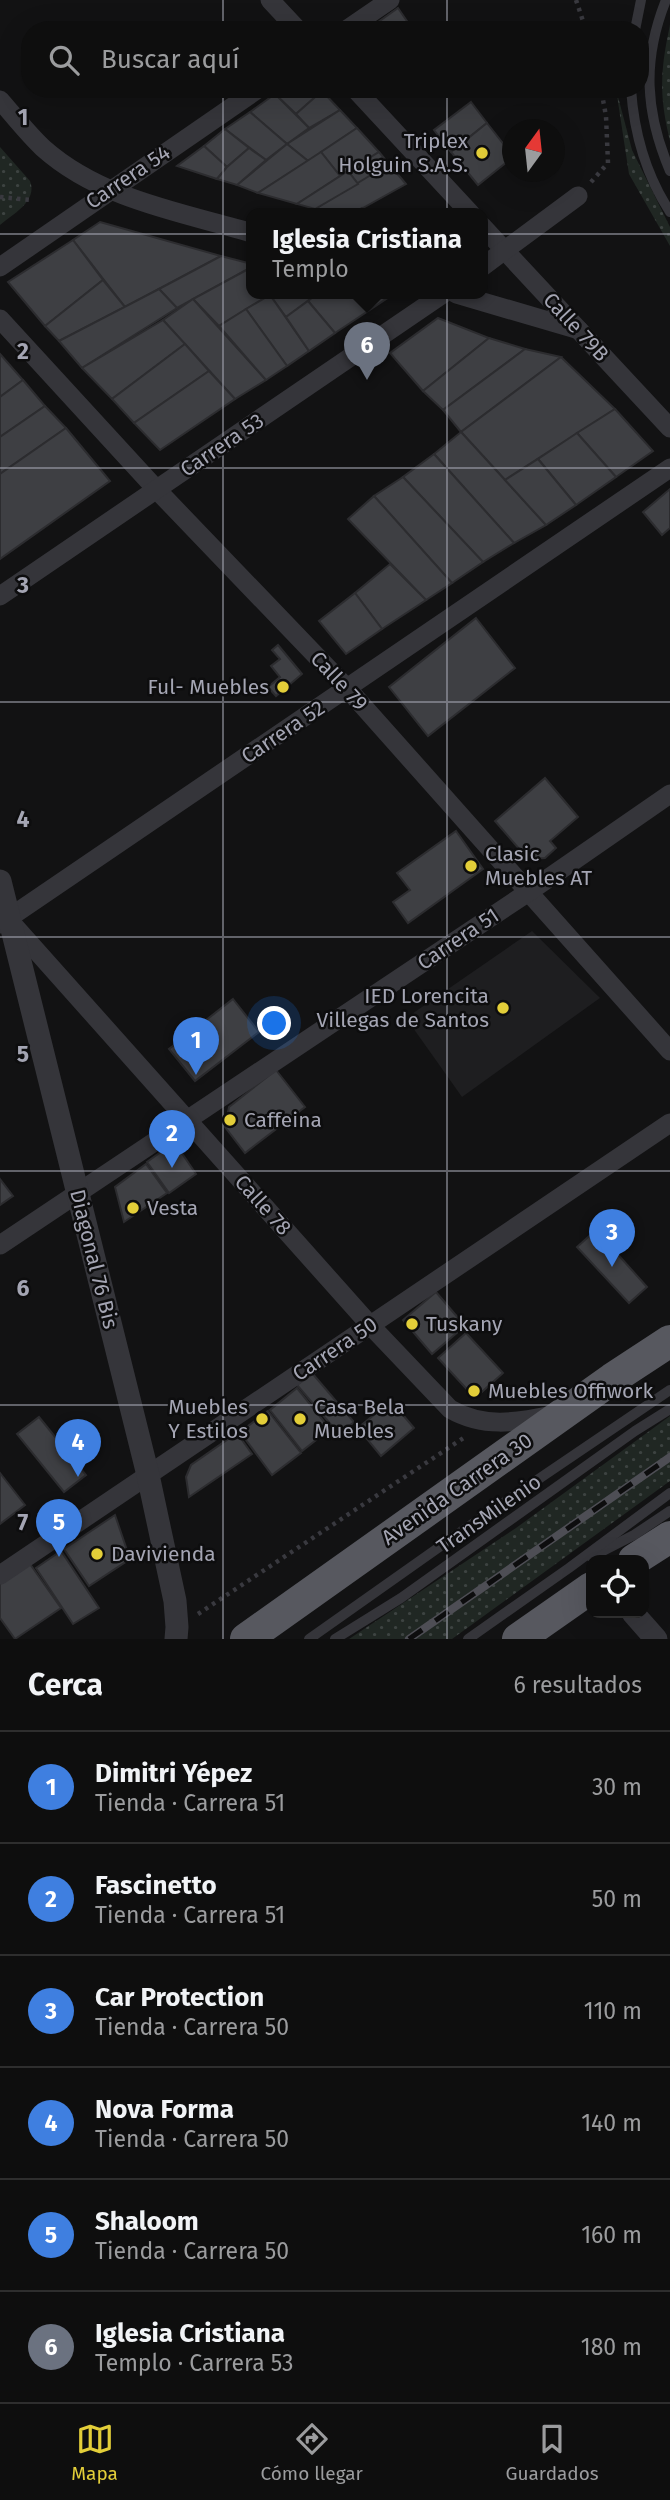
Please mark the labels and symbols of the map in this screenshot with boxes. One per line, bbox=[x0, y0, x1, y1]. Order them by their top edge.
text: 1 bbox=[18, 103, 28, 131]
north arrow bbox=[502, 119, 565, 182]
place label: Triplex Holguin S.A.S. bbox=[338, 128, 469, 178]
street label: Carrera 54 bbox=[81, 139, 175, 215]
marker: Triplex Holguin S.A.S. bbox=[474, 145, 490, 161]
street label: Calle 79B bbox=[538, 287, 614, 367]
pin: 6 bbox=[344, 322, 390, 380]
text: 2 bbox=[17, 337, 29, 365]
street label: Carrera 53 bbox=[175, 408, 269, 482]
text: 3 bbox=[16, 571, 29, 599]
street label: Calle 79 bbox=[305, 646, 373, 716]
place label: Ful- Muebles bbox=[147, 674, 269, 700]
marker: Ful- Muebles bbox=[275, 679, 291, 695]
street label: Carrera 52 bbox=[236, 695, 330, 769]
text: 4 bbox=[17, 805, 30, 833]
place label: Clasic Muebles AT bbox=[485, 841, 592, 891]
marker: Clasic Muebles AT bbox=[463, 858, 479, 874]
street label: Carrera 51 bbox=[412, 902, 504, 976]
place label: IED Lorencita Villegas de Santos bbox=[317, 983, 489, 1033]
marker: IED Lorencita Villegas de Santos bbox=[495, 1000, 511, 1016]
your location bbox=[257, 1006, 291, 1040]
pin: 1 bbox=[173, 1017, 219, 1075]
text: 5 bbox=[17, 1040, 29, 1068]
place label: Caffeina bbox=[244, 1107, 322, 1133]
pin: 2 bbox=[149, 1110, 195, 1168]
marker: Caffeina bbox=[222, 1112, 238, 1128]
street label: Calle 78 bbox=[229, 1169, 297, 1241]
street label: Diagonal 76 Bis bbox=[64, 1187, 124, 1332]
place label: Vesta bbox=[147, 1195, 198, 1221]
marker: Vesta bbox=[125, 1200, 141, 1216]
pin: 3 bbox=[589, 1209, 635, 1267]
text: 6 bbox=[17, 1274, 30, 1302]
street label: Carrera 50 bbox=[288, 1311, 382, 1387]
place label: Tuskany bbox=[426, 1311, 503, 1337]
marker: Tuskany bbox=[404, 1316, 420, 1332]
place label: Muebles Offiwork bbox=[488, 1378, 653, 1404]
marker: Muebles Offiwork bbox=[466, 1383, 482, 1399]
place label: Muebles Y Estilos bbox=[168, 1394, 248, 1444]
place label: Casa Bela Muebles bbox=[314, 1394, 405, 1444]
marker: Muebles Y Estilos bbox=[254, 1411, 270, 1427]
marker: Casa Bela Muebles bbox=[292, 1411, 308, 1427]
pin: 4 bbox=[55, 1419, 101, 1477]
street label: Avenida Carrera 30 bbox=[377, 1427, 537, 1551]
street label: TransMilenio bbox=[432, 1469, 546, 1559]
pin: 5 bbox=[36, 1499, 82, 1557]
text: 7 bbox=[18, 1508, 29, 1536]
place label: Davivienda bbox=[111, 1541, 216, 1567]
marker: Davivienda bbox=[89, 1546, 105, 1562]

